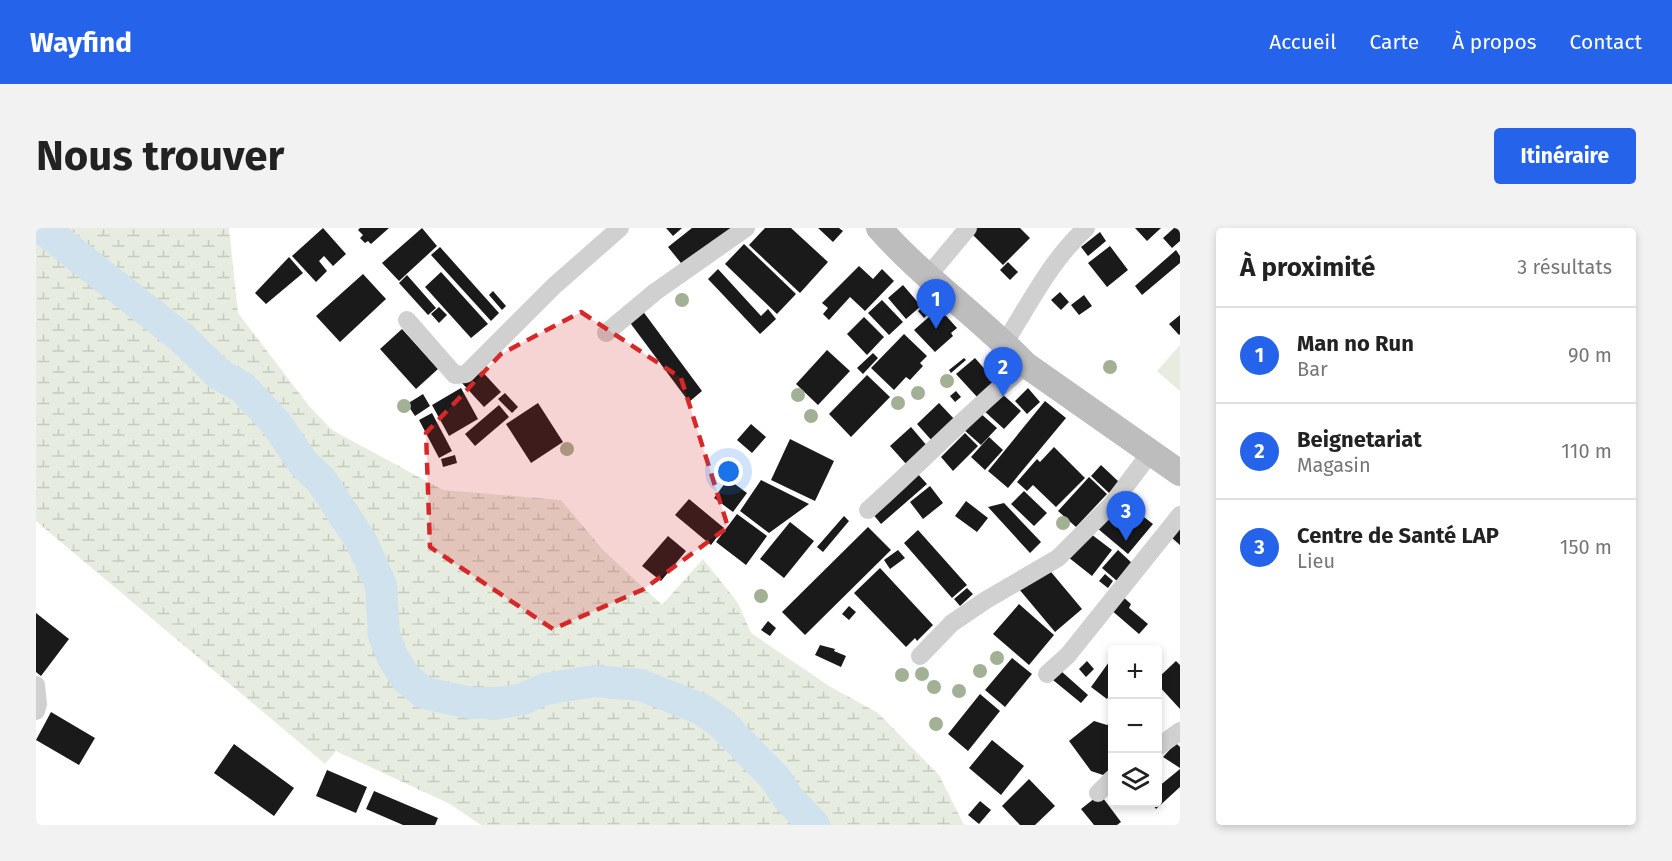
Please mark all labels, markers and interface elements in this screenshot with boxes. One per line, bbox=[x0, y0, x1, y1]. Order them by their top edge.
text: Wayfind bbox=[30, 26, 132, 59]
text: Accueil bbox=[1269, 29, 1336, 55]
text: Carte bbox=[1369, 29, 1419, 55]
text: À propos bbox=[1452, 29, 1537, 55]
text: Contact bbox=[1570, 29, 1642, 55]
button: Itinéraire bbox=[1494, 128, 1636, 184]
text: Nous trouver bbox=[36, 131, 284, 181]
text: À proximité bbox=[1240, 252, 1375, 283]
text: 3 résultats bbox=[1517, 255, 1612, 279]
pin: 1 bbox=[916, 279, 956, 329]
text: Man no Run bbox=[1297, 330, 1414, 357]
text: 1 bbox=[1255, 343, 1264, 367]
text: 90 m bbox=[1568, 343, 1612, 367]
pin: 2 bbox=[984, 348, 1022, 397]
text: Bar bbox=[1297, 357, 1328, 381]
text: Beignetariat bbox=[1297, 426, 1422, 453]
text: 2 bbox=[1254, 439, 1265, 463]
text: 110 m bbox=[1561, 439, 1612, 463]
text: Magasin bbox=[1297, 453, 1371, 477]
your location bbox=[714, 457, 743, 486]
pin: 3 bbox=[1106, 492, 1146, 541]
text: Centre de Santé LAP bbox=[1297, 522, 1499, 549]
text: 3 bbox=[1254, 535, 1265, 559]
text: 150 m bbox=[1560, 535, 1612, 559]
text: Lieu bbox=[1297, 549, 1335, 573]
map controls bbox=[1108, 645, 1162, 807]
button: + bbox=[1108, 645, 1162, 699]
button: − bbox=[1108, 699, 1162, 753]
button: layers bbox=[1108, 753, 1162, 807]

